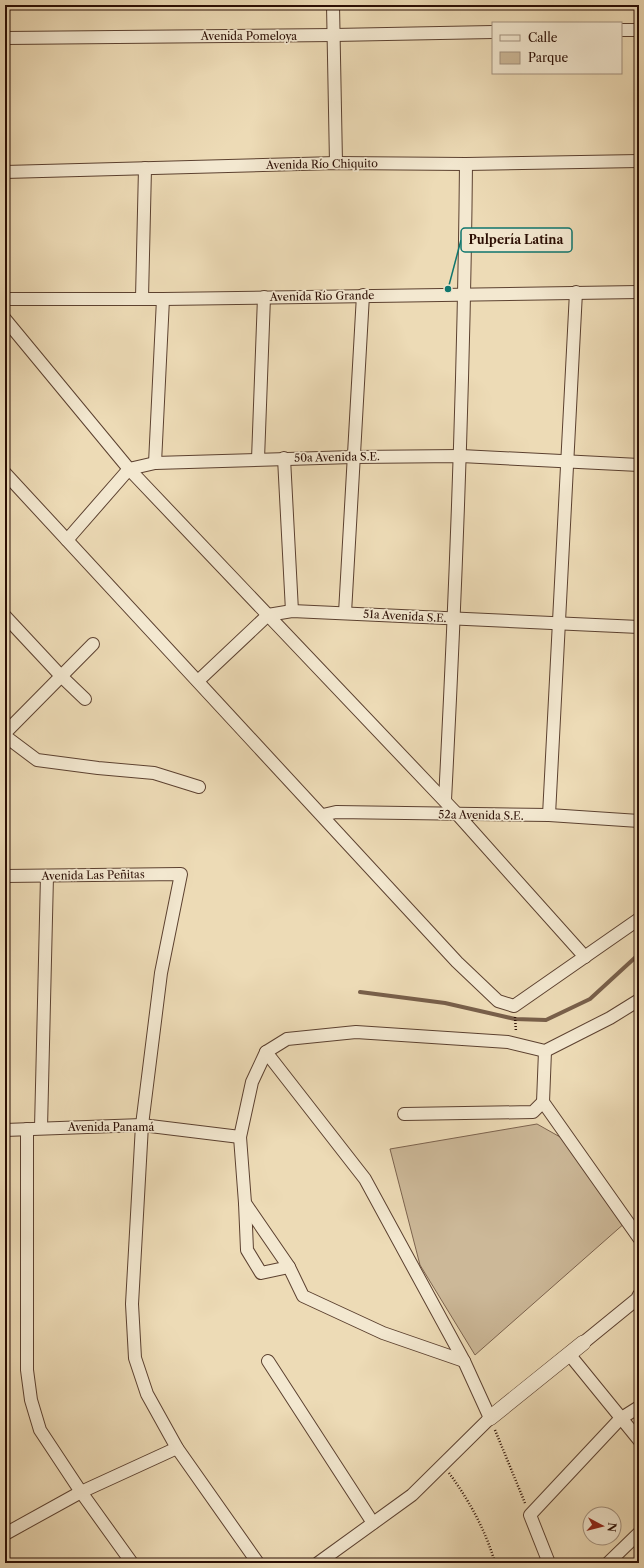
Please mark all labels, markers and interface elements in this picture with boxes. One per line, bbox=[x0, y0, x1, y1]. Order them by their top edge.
legend bbox=[492, 22, 622, 74]
street label: Avenida Pomeloya bbox=[200, 29, 297, 43]
text: Calle bbox=[528, 30, 558, 45]
text: Parque bbox=[528, 50, 569, 65]
street label: Avenida Río Chiquito bbox=[265, 156, 378, 172]
callout: Pulpería Latina bbox=[461, 228, 572, 252]
text: Pulpería Latina bbox=[468, 232, 565, 247]
street label: Avenida Río Grande bbox=[268, 288, 375, 304]
street label: 50a Avenida S.E. bbox=[294, 449, 380, 465]
street label: 51a Avenida S.E. bbox=[363, 607, 447, 625]
street label: 52a Avenida S.E. bbox=[438, 807, 524, 823]
street label: Avenida Las Peñitas bbox=[40, 867, 145, 883]
street label: Avenida Panamá bbox=[67, 1120, 154, 1134]
north arrow bbox=[582, 1506, 622, 1546]
text: N bbox=[604, 1522, 619, 1533]

